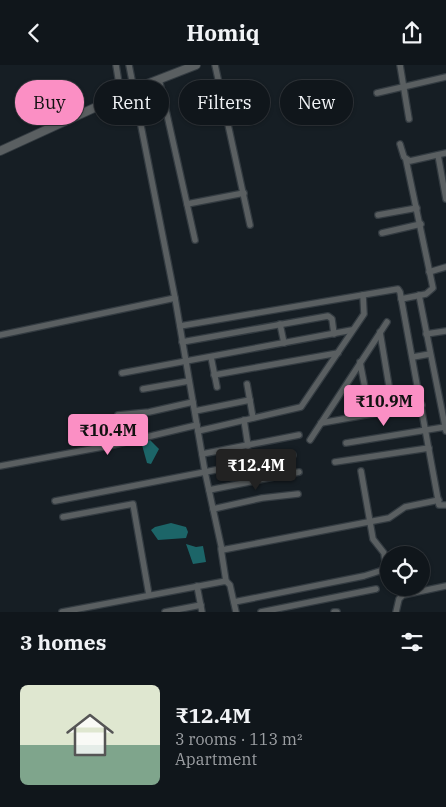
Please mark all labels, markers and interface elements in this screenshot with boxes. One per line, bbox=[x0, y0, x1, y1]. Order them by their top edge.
text: Homiq bbox=[186, 18, 260, 47]
icon: back bbox=[20, 19, 48, 47]
icon: share bbox=[398, 19, 426, 47]
chip: Buy bbox=[15, 80, 84, 125]
chip: Rent bbox=[94, 80, 169, 125]
chip: Filters bbox=[179, 80, 270, 125]
chip: New bbox=[280, 80, 353, 125]
pin: ₹10.9M bbox=[343, 385, 425, 427]
text: ₹10.9M bbox=[355, 391, 413, 411]
pin: ₹10.4M bbox=[67, 413, 149, 456]
text: ₹10.4M bbox=[79, 420, 137, 440]
pin: ₹12.4M bbox=[215, 449, 297, 491]
text: ₹12.4M bbox=[227, 455, 285, 475]
map controls bbox=[380, 546, 430, 596]
button: locate bbox=[380, 546, 430, 596]
text: 3 homes bbox=[20, 628, 106, 656]
icon: filters bbox=[398, 628, 426, 656]
text: ₹12.4M bbox=[175, 701, 251, 729]
icon: home bbox=[60, 705, 120, 765]
text: 3 rooms · 113 m² bbox=[175, 729, 303, 749]
text: Apartment bbox=[175, 749, 257, 769]

